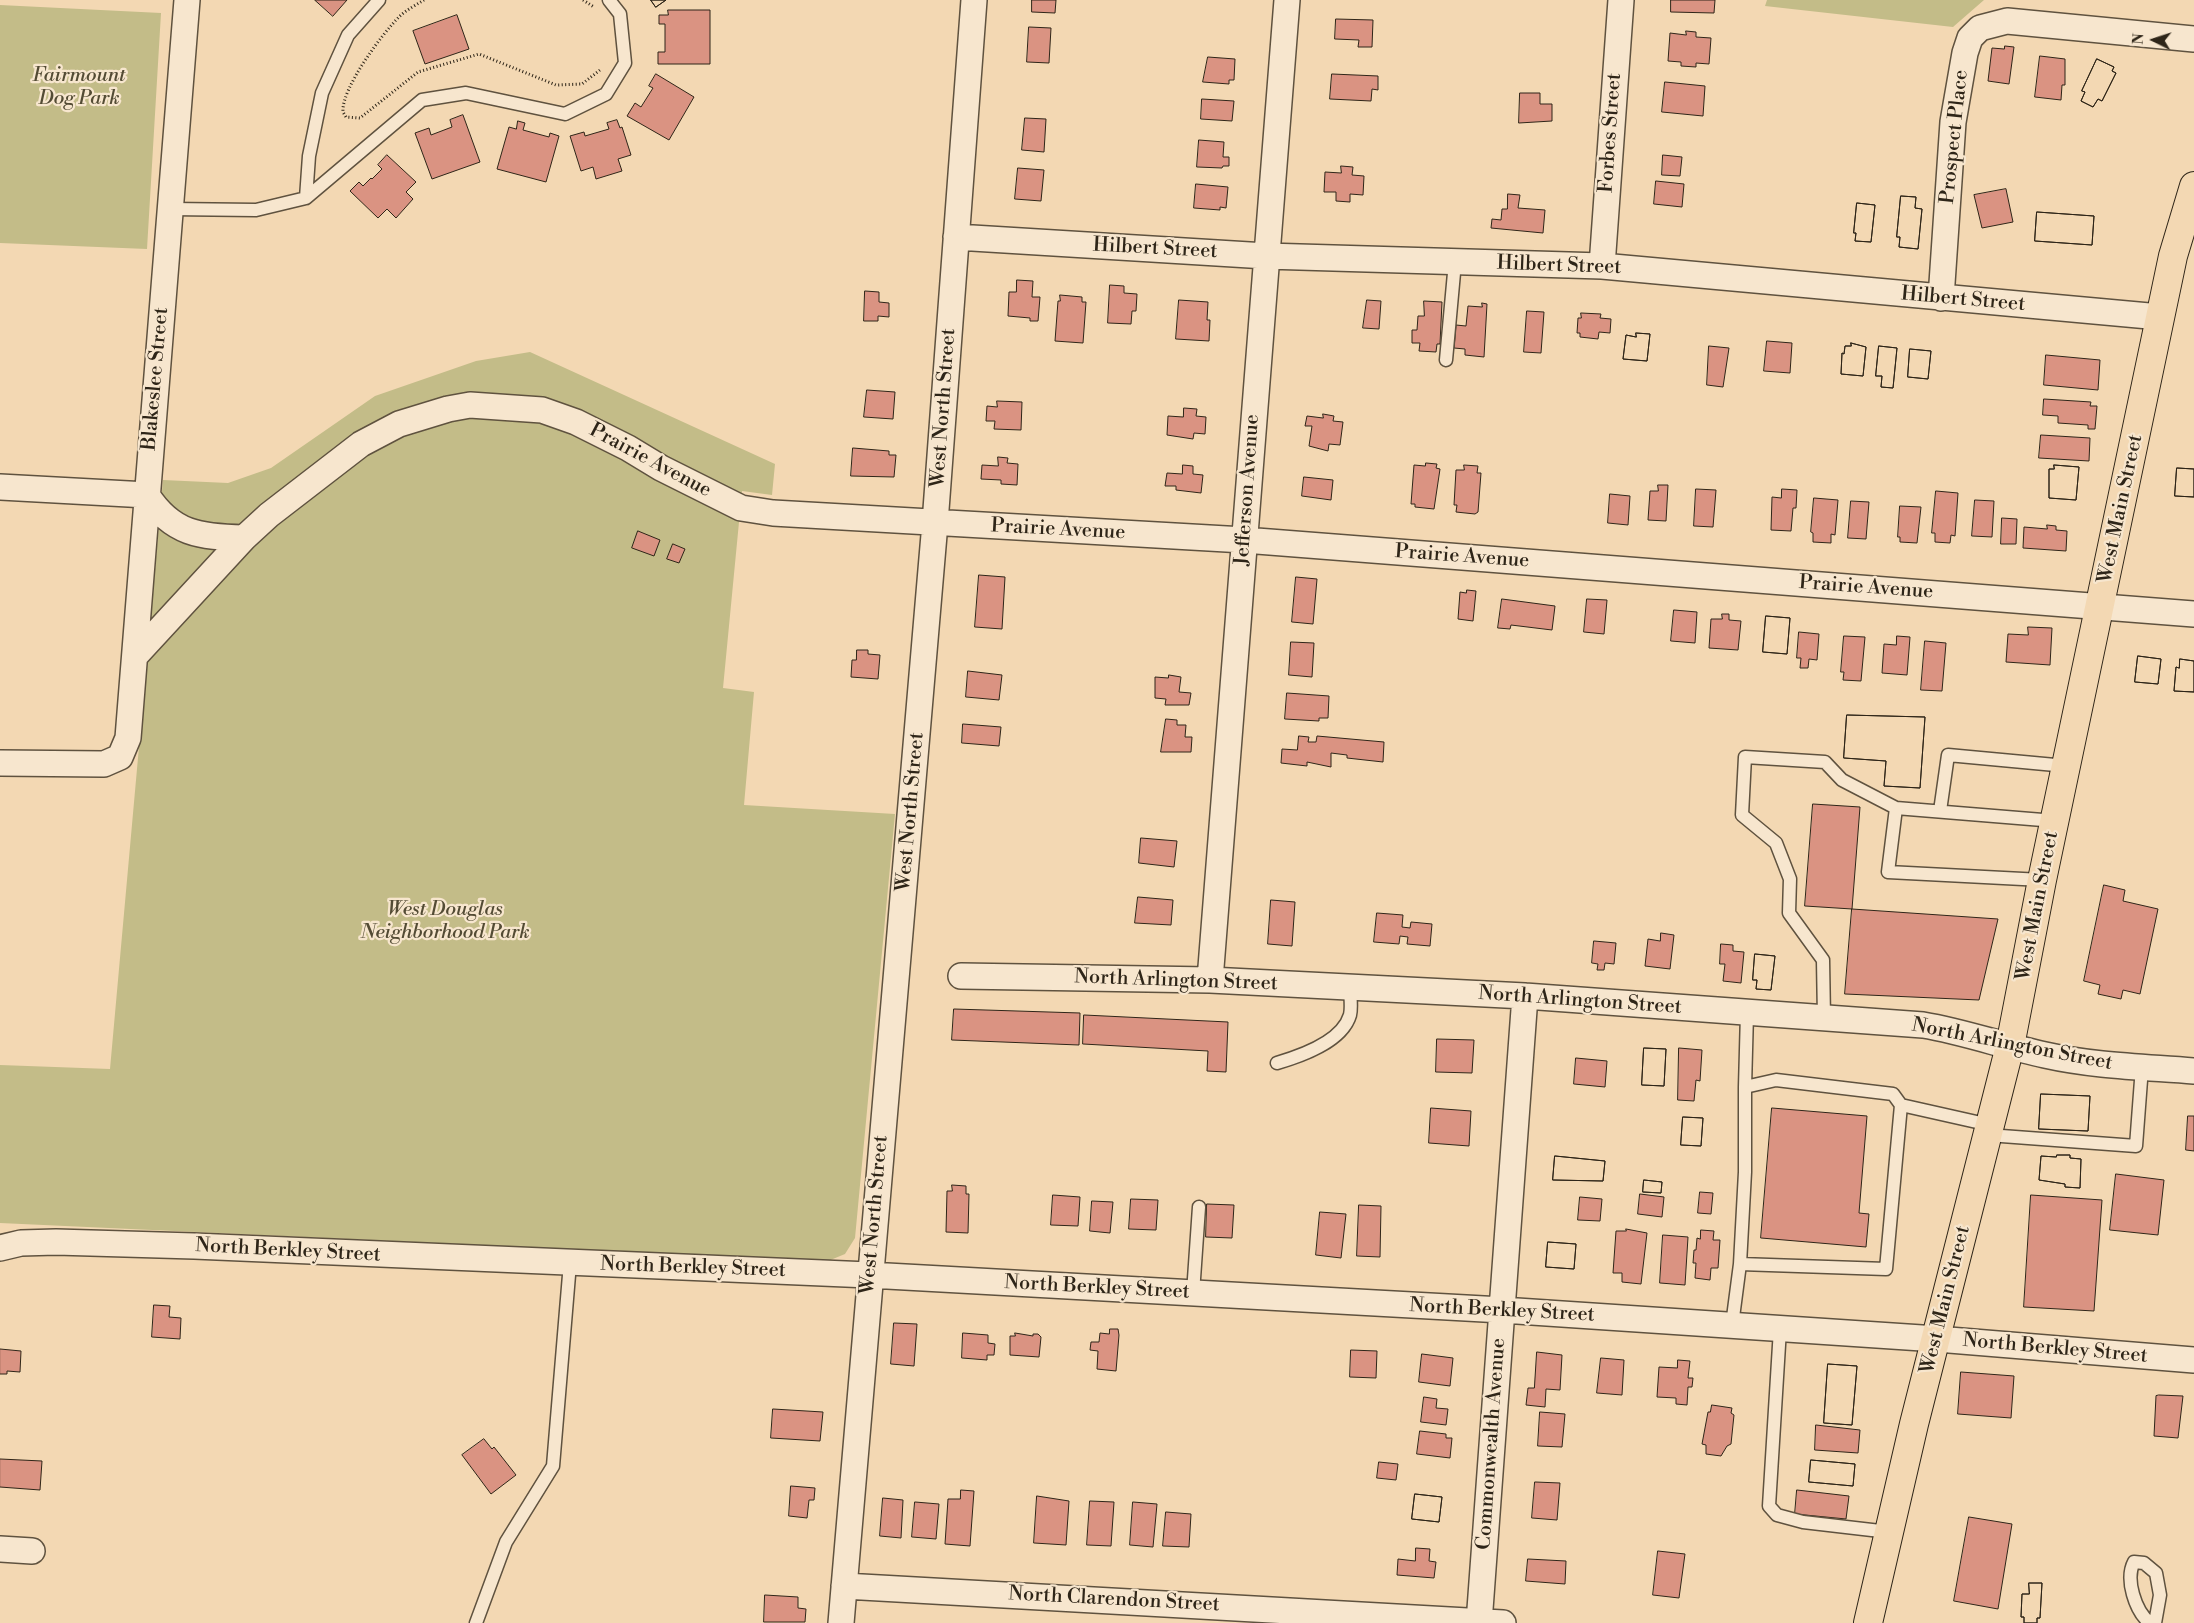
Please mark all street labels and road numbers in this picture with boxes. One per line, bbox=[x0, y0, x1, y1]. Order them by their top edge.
street label: Prospect Place bbox=[1936, 69, 1974, 205]
street label: Forbes Street bbox=[1595, 72, 1627, 194]
street label: Hilbert Street bbox=[1092, 234, 1218, 264]
street label: Hilbert Street bbox=[1496, 252, 1622, 280]
street label: Hilbert Street bbox=[1900, 283, 2026, 317]
street label: Blakeslee Street bbox=[138, 306, 174, 452]
street label: West North Street bbox=[926, 327, 962, 489]
street label: Jefferson Avenue bbox=[1231, 413, 1265, 567]
street label: Prairie Avenue bbox=[585, 419, 715, 503]
street label: West Main Street bbox=[2093, 432, 2149, 586]
street label: Prairie Avenue bbox=[990, 514, 1126, 546]
street label: Prairie Avenue bbox=[1394, 540, 1530, 574]
street label: Prairie Avenue bbox=[1798, 571, 1934, 605]
street label: West North Street bbox=[892, 731, 930, 893]
street label: West Main Street bbox=[2012, 829, 2064, 983]
street label: North Arlington Street bbox=[1074, 965, 1278, 997]
street label: North Arlington Street bbox=[1478, 982, 1682, 1020]
street label: North Arlington Street bbox=[1910, 1014, 2114, 1076]
street label: West North Street bbox=[856, 1134, 894, 1296]
street label: West Main Street bbox=[1916, 1223, 1976, 1377]
street label: North Berkley Street bbox=[195, 1234, 381, 1268]
street label: North Berkley Street bbox=[600, 1253, 786, 1283]
street label: North Berkley Street bbox=[1004, 1271, 1190, 1305]
street label: North Berkley Street bbox=[1409, 1294, 1595, 1328]
street label: North Berkley Street bbox=[1962, 1329, 2148, 1369]
street label: Commonwealth Avenue bbox=[1473, 1337, 1511, 1551]
street label: North Clarendon Street bbox=[1008, 1582, 1220, 1618]

